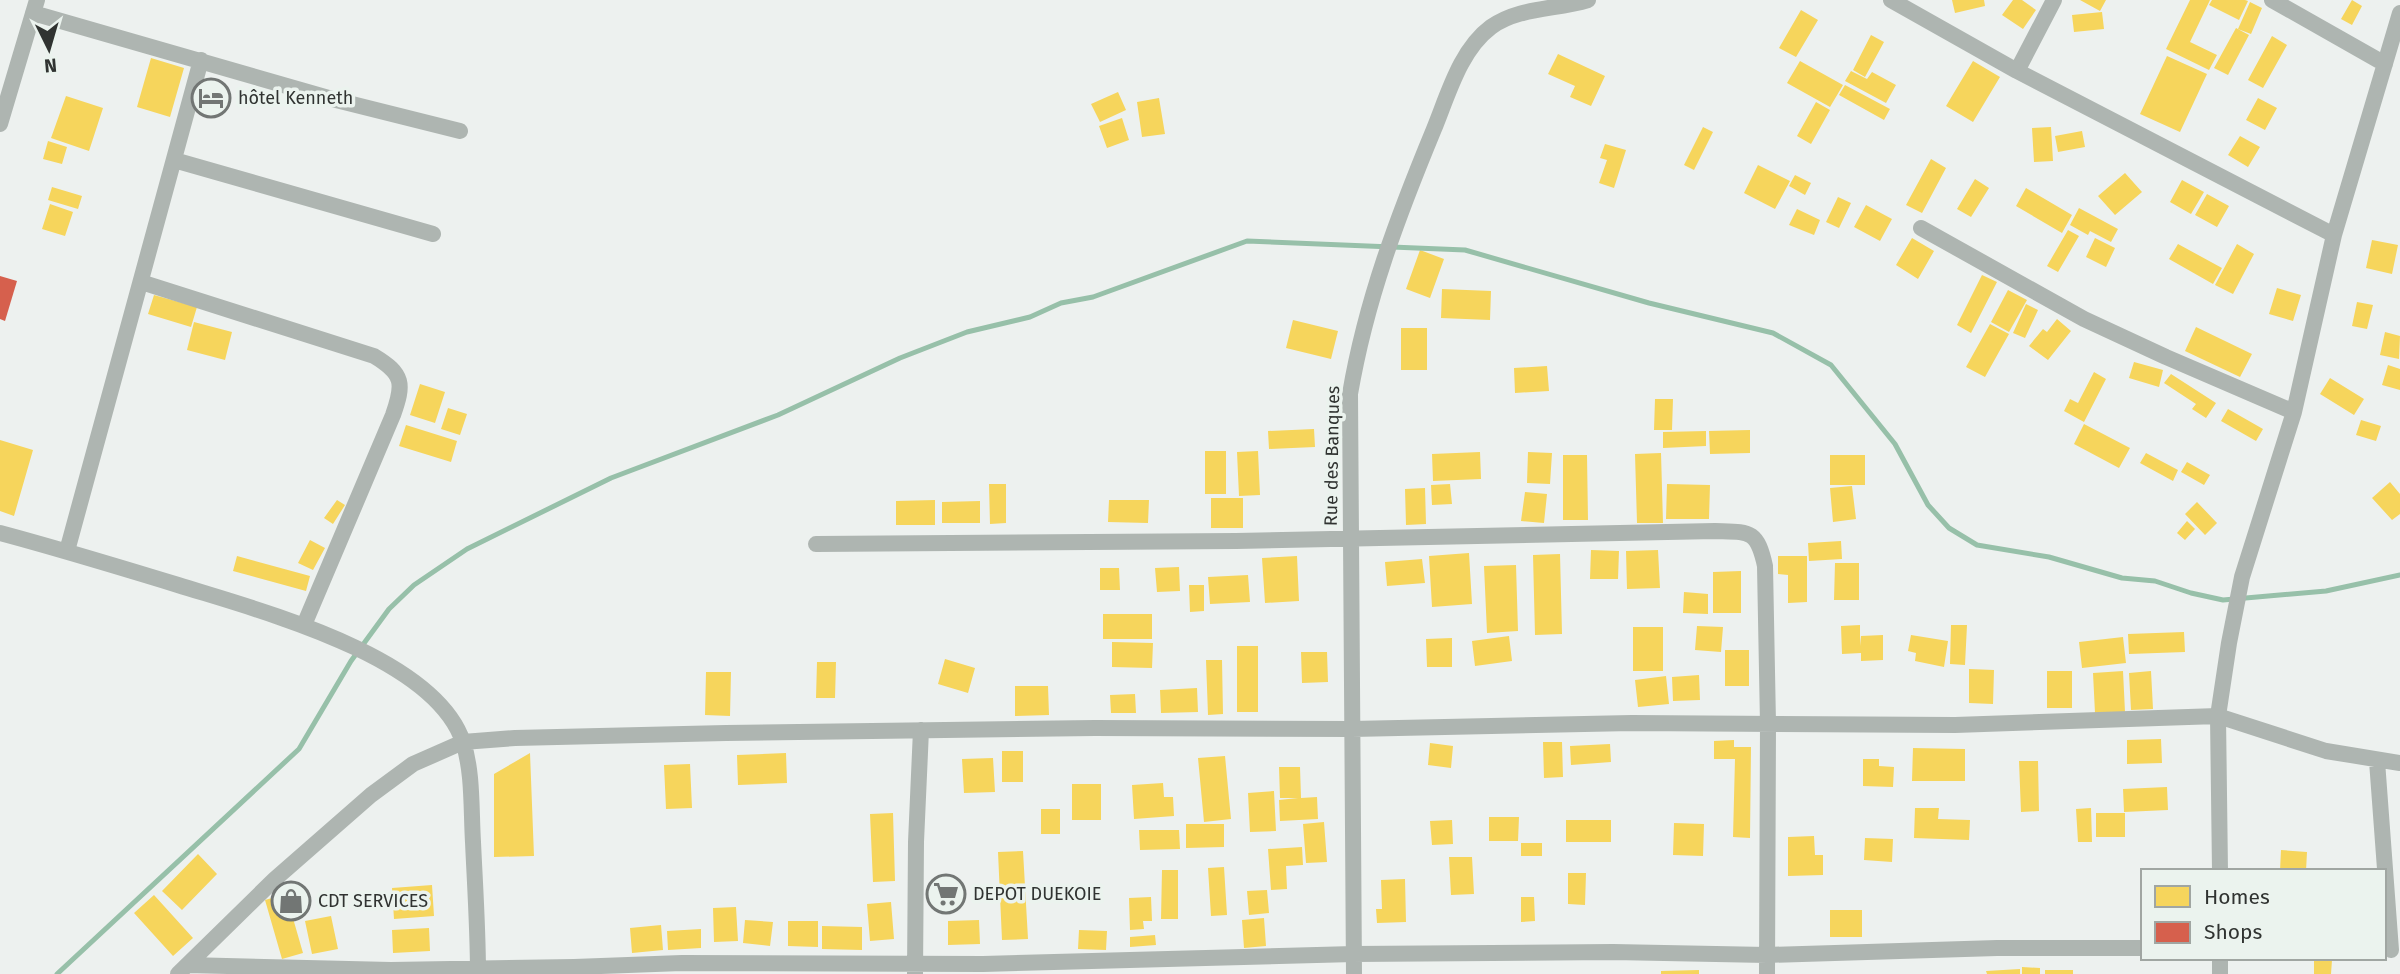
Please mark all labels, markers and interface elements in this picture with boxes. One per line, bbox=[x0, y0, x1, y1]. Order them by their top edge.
north arrow bbox=[14, 14, 84, 84]
text: N bbox=[43, 53, 58, 77]
hotel icon: hôtel Kenneth bbox=[190, 77, 232, 119]
place label: hôtel Kenneth bbox=[238, 87, 353, 109]
street label: Rue des Banques bbox=[1320, 386, 1344, 526]
legend bbox=[2141, 869, 2386, 960]
supermarket icon: DEPOT DUEKOIE bbox=[925, 873, 967, 915]
shop icon: CDT SERVICES bbox=[270, 880, 312, 922]
place label: DEPOT DUEKOIE bbox=[973, 883, 1101, 905]
text: Homes bbox=[2204, 884, 2270, 910]
place label: CDT SERVICES bbox=[318, 890, 428, 912]
text: Shops bbox=[2204, 919, 2262, 945]

